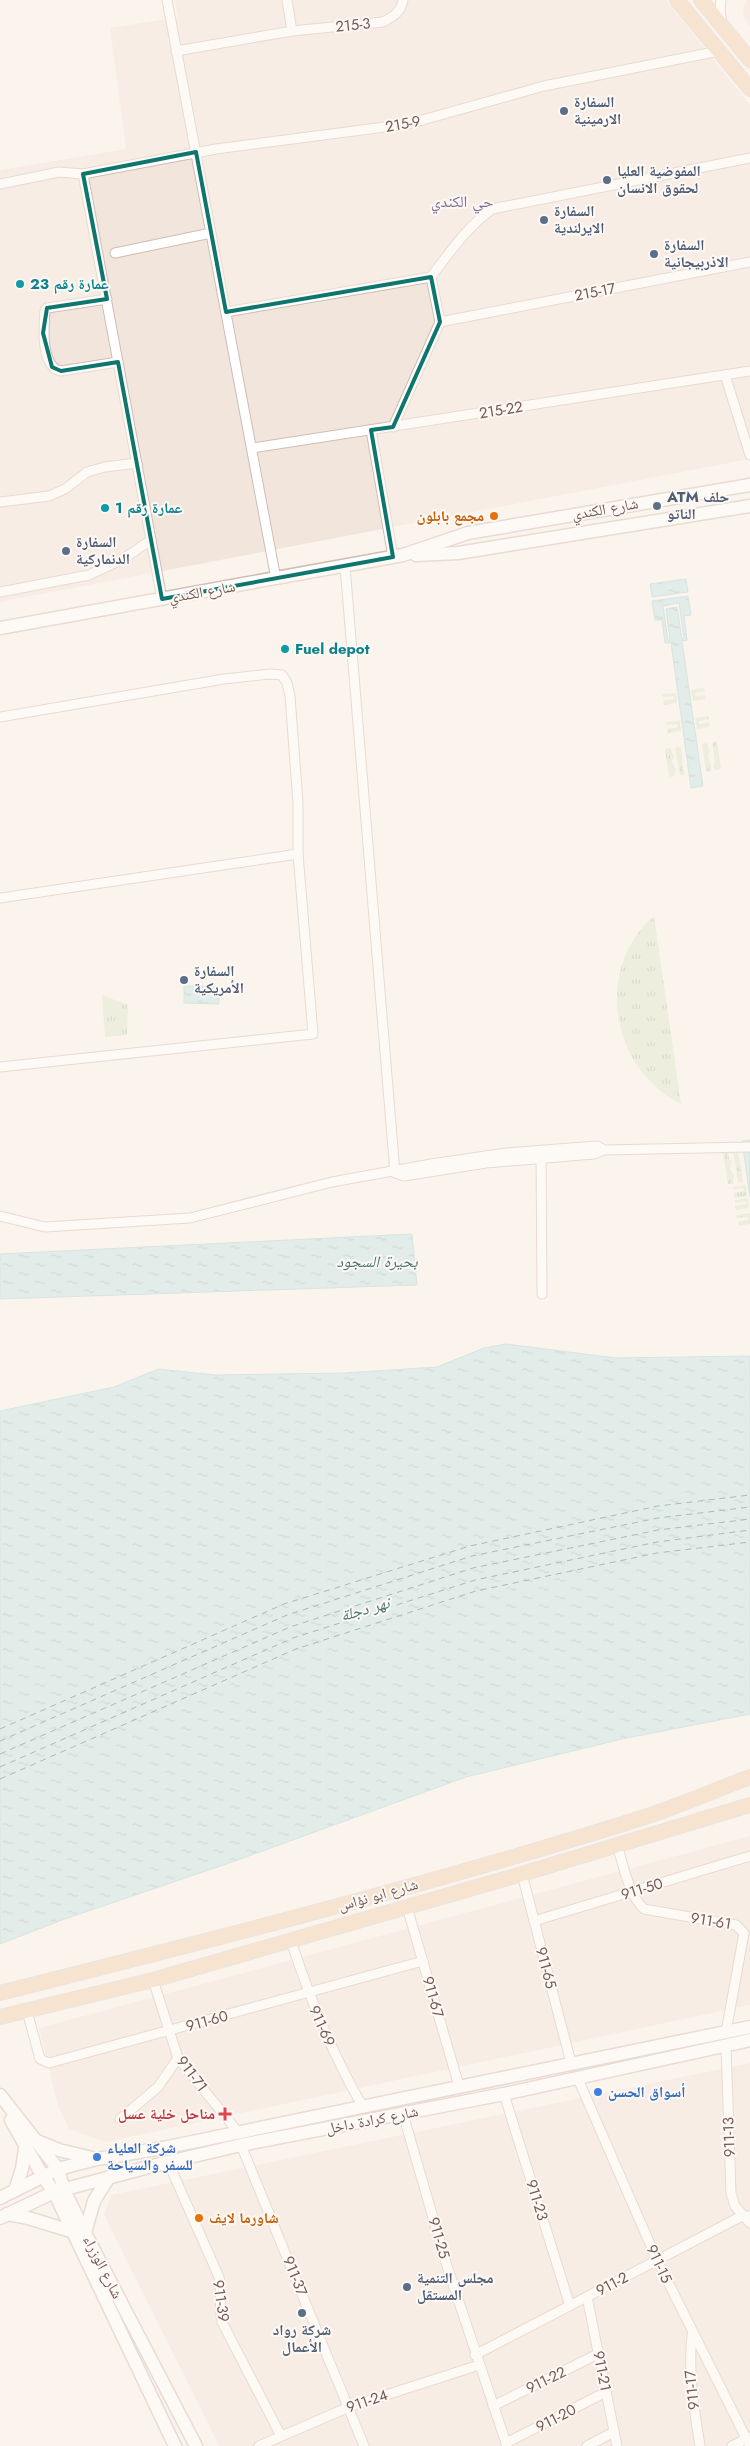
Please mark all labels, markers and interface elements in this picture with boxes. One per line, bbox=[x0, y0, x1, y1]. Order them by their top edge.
street label: 215-3 bbox=[334, 12, 372, 38]
place label: السفارة الارمينية bbox=[574, 91, 621, 130]
marker: السفارة الارمينية bbox=[558, 105, 570, 117]
street label: 215-9 bbox=[384, 110, 422, 138]
place label: المفوضية العليا لحقوق الانسان bbox=[617, 160, 701, 199]
marker: المفوضية العليا لحقوق الانسان bbox=[601, 174, 613, 186]
district label: حي الكندي bbox=[431, 190, 493, 214]
place label: السفارة الايرلندية bbox=[554, 200, 605, 239]
marker: السفارة الايرلندية bbox=[538, 214, 550, 226]
place label: السفارة الاذربيجانية bbox=[664, 234, 729, 273]
marker: السفارة الاذربيجانية bbox=[648, 248, 660, 260]
place label: عمارة رقم 23 bbox=[30, 273, 109, 295]
street label: 215-17 bbox=[573, 277, 618, 307]
marker: عمارة رقم 23 bbox=[14, 278, 26, 290]
street label: 215-22 bbox=[478, 396, 524, 424]
place label: ATM حلف الناتو bbox=[666, 486, 729, 525]
street label: شارع الكندي bbox=[570, 492, 640, 526]
place label: عمارة رقم 1 bbox=[115, 497, 183, 519]
marker: ATM حلف الناتو bbox=[651, 500, 663, 512]
marker: عمارة رقم 1 bbox=[99, 502, 111, 514]
place label: مجمع بابلون bbox=[417, 505, 484, 527]
marker: مجمع بابلون bbox=[488, 510, 500, 522]
place label: السفارة الدنماركية bbox=[76, 531, 130, 570]
marker: السفارة الدنماركية bbox=[60, 545, 72, 557]
street label: شارع الكندي bbox=[167, 575, 237, 609]
place label: Fuel depot bbox=[295, 638, 370, 660]
marker: Fuel depot bbox=[279, 643, 291, 655]
place label: السفارة الأمريكية bbox=[194, 960, 244, 999]
marker: السفارة الأمريكية bbox=[178, 974, 190, 986]
water label: بحيرة السجود bbox=[336, 1250, 418, 1273]
water label: نهر دجلة bbox=[338, 1590, 395, 1627]
street label: 911-50 bbox=[618, 1872, 666, 1906]
street label: شارع ابو نؤاس bbox=[335, 1873, 421, 1917]
street label: 911-61 bbox=[689, 1907, 733, 1935]
street label: 911-65 bbox=[530, 1945, 562, 1991]
street label: 911-67 bbox=[417, 1974, 449, 2020]
street label: 911-69 bbox=[303, 2002, 341, 2050]
street label: 911-60 bbox=[183, 2005, 231, 2037]
street label: 911-71 bbox=[171, 2051, 213, 2097]
place label: أسواق الحسن bbox=[608, 2081, 685, 2103]
marker: أسواق الحسن bbox=[592, 2086, 604, 2098]
street label: شارع كرادة داخل bbox=[324, 2100, 420, 2140]
place label: مناحل خلية عسل bbox=[118, 2103, 215, 2125]
marker: مناحل خلية عسل bbox=[219, 2108, 231, 2120]
street label: 911-13 bbox=[717, 2117, 741, 2157]
place label: شركة العلياء للسفر والسياحة bbox=[107, 2137, 193, 2176]
marker: شركة العلياء للسفر والسياحة bbox=[91, 2151, 103, 2163]
street label: 911-23 bbox=[520, 2177, 554, 2223]
place label: شاورما لايف bbox=[209, 2207, 279, 2229]
marker: شاورما لايف bbox=[193, 2212, 205, 2224]
street label: 911-25 bbox=[423, 2215, 455, 2261]
street label: شارع الوزراء bbox=[78, 2231, 128, 2303]
street label: 911-15 bbox=[640, 2241, 678, 2287]
street label: 911-37 bbox=[277, 2253, 313, 2299]
street label: 911-2 bbox=[592, 2266, 632, 2302]
place label: مجلس التنمية المستقل bbox=[417, 2267, 494, 2306]
street label: 911-39 bbox=[207, 2279, 235, 2323]
marker: مجلس التنمية المستقل bbox=[401, 2281, 413, 2293]
marker: شركة رواد الأعمال bbox=[296, 2307, 308, 2319]
place label: شركة رواد الأعمال bbox=[273, 2319, 331, 2358]
street label: 911-21 bbox=[587, 2349, 617, 2393]
street label: 911-22 bbox=[522, 2361, 570, 2399]
street label: 911-17 bbox=[679, 2369, 705, 2411]
street label: 911-24 bbox=[343, 2384, 391, 2418]
street label: 911-20 bbox=[532, 2398, 580, 2438]

